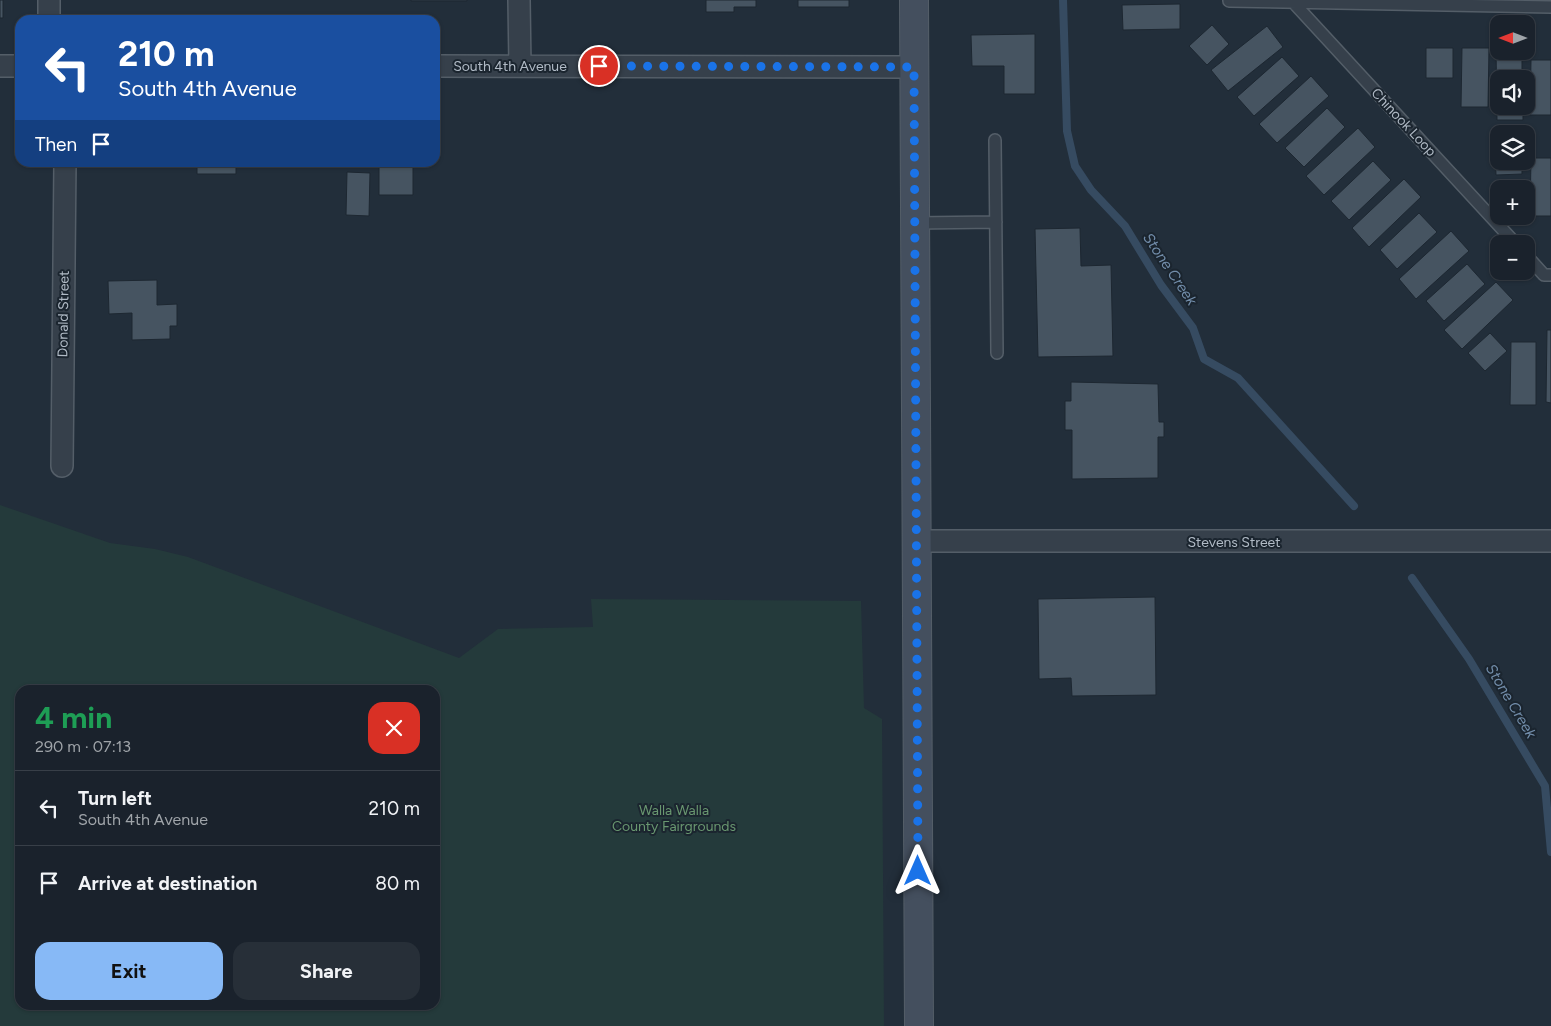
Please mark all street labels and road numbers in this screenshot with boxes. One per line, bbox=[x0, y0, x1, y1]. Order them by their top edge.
street label: South 4th Avenue bbox=[453, 58, 567, 75]
street label: Chinook Loop bbox=[1368, 85, 1440, 160]
street label: Donald Street bbox=[54, 271, 73, 357]
street label: Stevens Street bbox=[1187, 534, 1281, 551]

